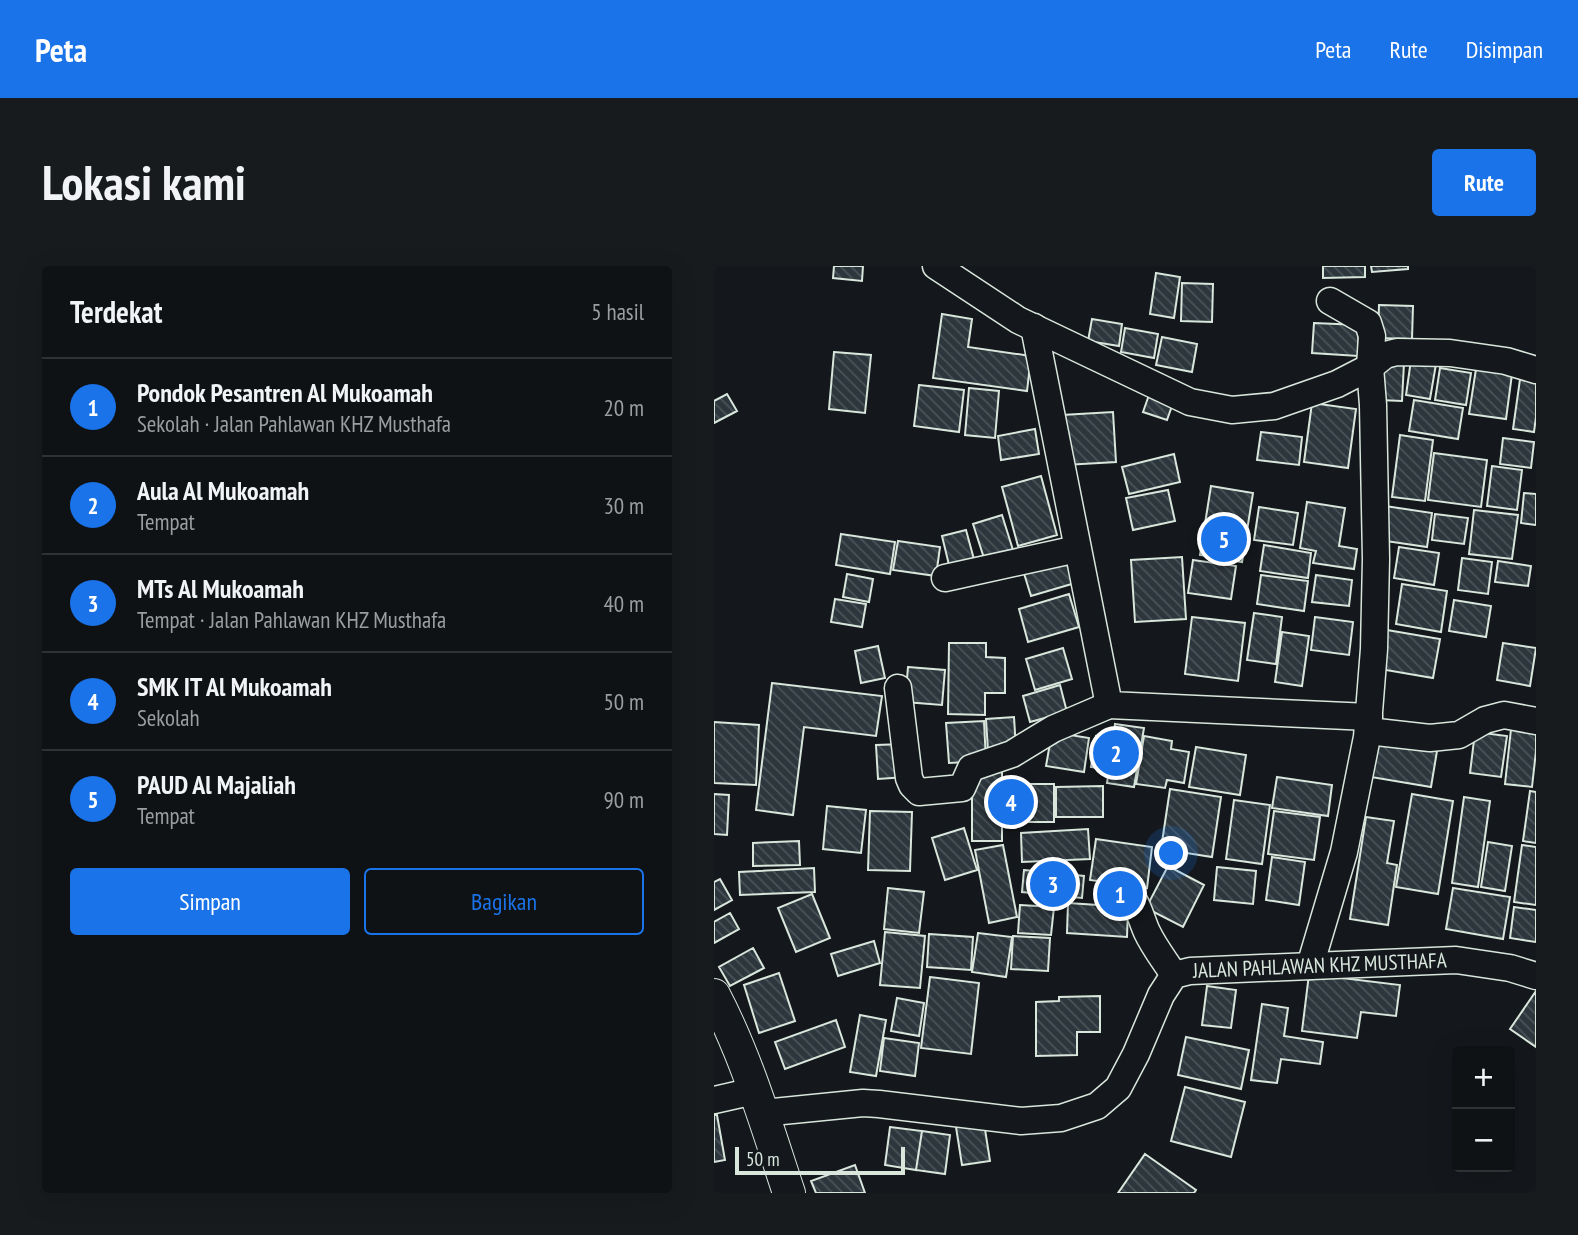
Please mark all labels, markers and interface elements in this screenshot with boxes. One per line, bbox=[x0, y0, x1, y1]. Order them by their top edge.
text: Peta bbox=[35, 28, 87, 71]
text: Peta bbox=[1315, 34, 1351, 65]
text: Rute bbox=[1389, 34, 1428, 65]
text: Disimpan bbox=[1466, 34, 1543, 65]
button: Rute bbox=[1432, 149, 1536, 216]
text: Lokasi kami bbox=[42, 150, 246, 214]
text: Terdekat bbox=[70, 292, 162, 331]
text: 5 hasil bbox=[591, 297, 644, 326]
text: Pondok Pesantren Al Mukoamah bbox=[137, 376, 433, 409]
text: 1 bbox=[88, 393, 99, 422]
text: 20 m bbox=[603, 393, 644, 422]
text: Sekolah · Jalan Pahlawan KHZ Musthafa bbox=[137, 409, 451, 438]
text: Aula Al Mukoamah bbox=[137, 474, 309, 507]
text: 2 bbox=[88, 491, 99, 520]
text: 30 m bbox=[603, 491, 644, 520]
text: Tempat bbox=[137, 507, 195, 536]
pin: 5 bbox=[1201, 513, 1247, 565]
text: MTs Al Mukoamah bbox=[137, 572, 304, 605]
text: 3 bbox=[88, 589, 99, 618]
text: 40 m bbox=[603, 589, 644, 618]
text: Tempat · Jalan Pahlawan KHZ Musthafa bbox=[137, 605, 446, 634]
text: SMK IT Al Mukoamah bbox=[137, 670, 332, 703]
text: 4 bbox=[88, 687, 99, 716]
text: 50 m bbox=[603, 687, 644, 716]
text: Sekolah bbox=[137, 703, 200, 732]
pin: 2 bbox=[1093, 727, 1139, 779]
text: PAUD Al Majaliah bbox=[137, 768, 296, 801]
pin: 4 bbox=[988, 776, 1034, 828]
text: 5 bbox=[88, 785, 99, 814]
text: 90 m bbox=[603, 785, 644, 814]
text: Tempat bbox=[137, 801, 195, 830]
your location bbox=[1154, 836, 1188, 870]
pin: 3 bbox=[1030, 858, 1076, 910]
button: Simpan bbox=[70, 868, 350, 935]
button: Bagikan bbox=[364, 868, 644, 935]
pin: 1 bbox=[1097, 868, 1143, 920]
street label: JALAN PAHLAWAN KHZ MUSTHAFA bbox=[1191, 946, 1447, 984]
map controls bbox=[1452, 1046, 1515, 1172]
button: + bbox=[1452, 1046, 1515, 1109]
button: − bbox=[1452, 1109, 1515, 1172]
scale bar bbox=[735, 1144, 905, 1176]
text: 50 m bbox=[746, 1147, 780, 1171]

